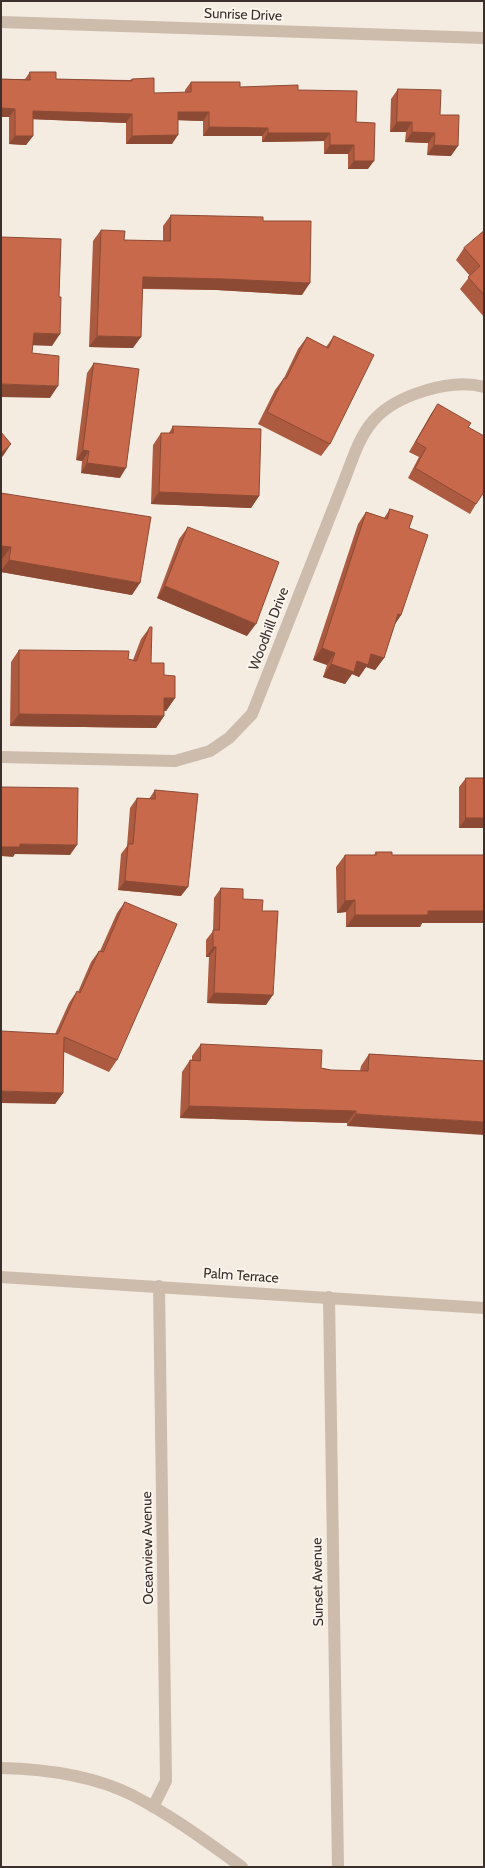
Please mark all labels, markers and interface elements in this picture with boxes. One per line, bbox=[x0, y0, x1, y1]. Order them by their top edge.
street label: Sunrise Drive bbox=[204, 5, 282, 25]
street label: Woodhill Drive bbox=[245, 585, 293, 673]
street label: Palm Terrace bbox=[203, 1265, 279, 1287]
street label: Oceanview Avenue bbox=[139, 1491, 157, 1605]
street label: Sunset Avenue bbox=[309, 1538, 327, 1626]

